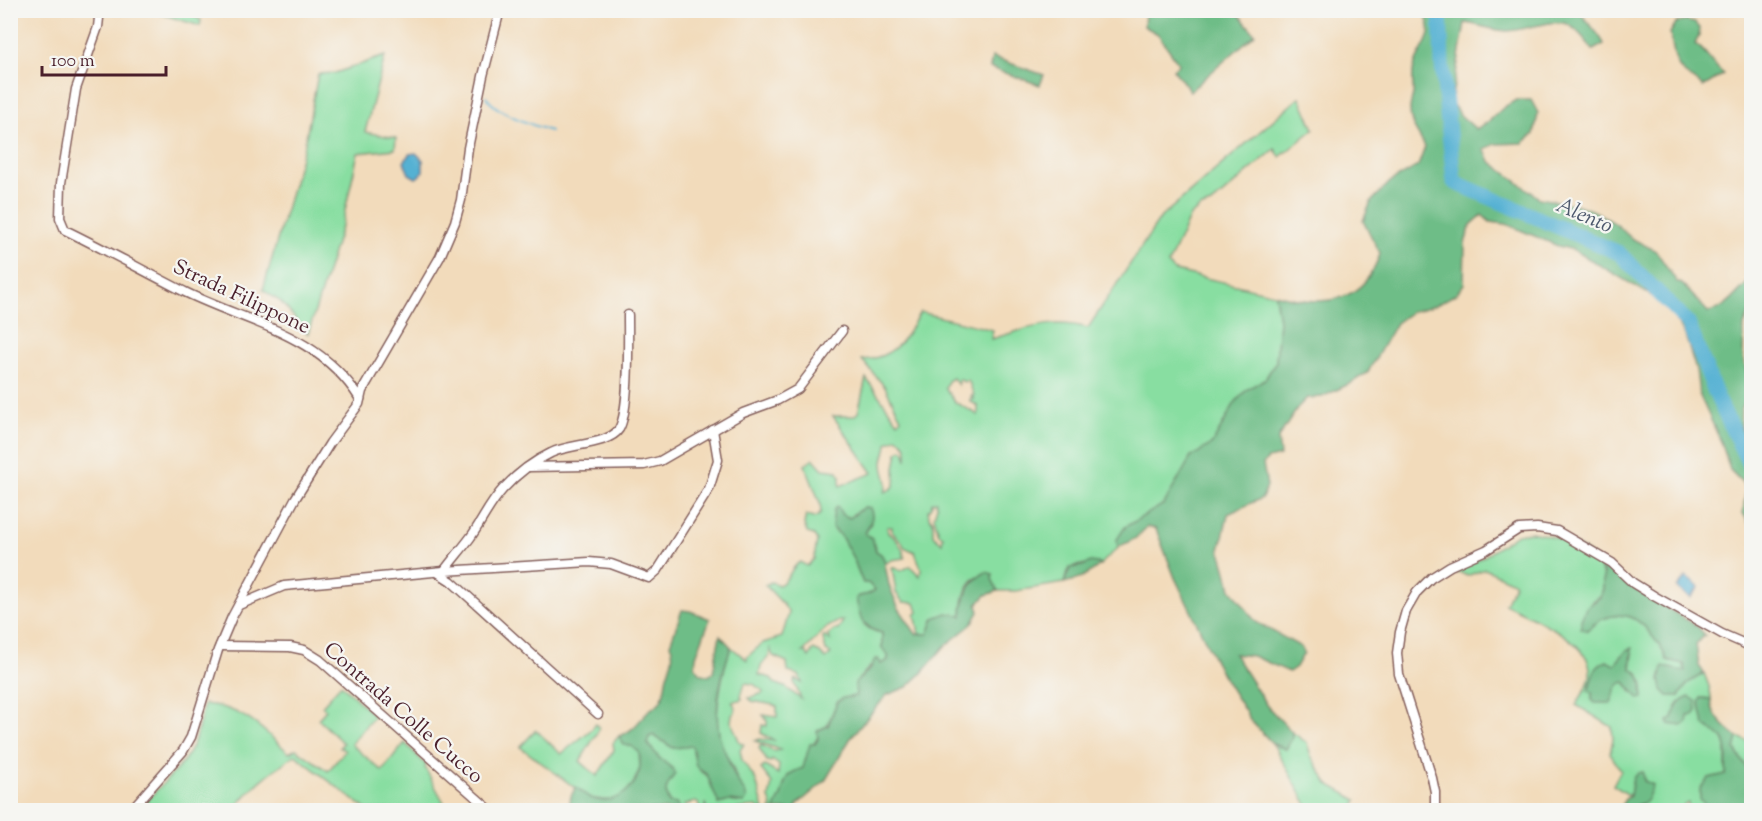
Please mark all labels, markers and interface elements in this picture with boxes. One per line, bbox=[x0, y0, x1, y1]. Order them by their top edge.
scale bar bbox=[42, 39, 166, 77]
text: 100 m bbox=[51, 49, 95, 75]
water label: Alento bbox=[1550, 190, 1617, 243]
street label: Strada Filippone bbox=[167, 253, 315, 343]
street label: Contrada Colle Cucco bbox=[316, 636, 489, 791]

